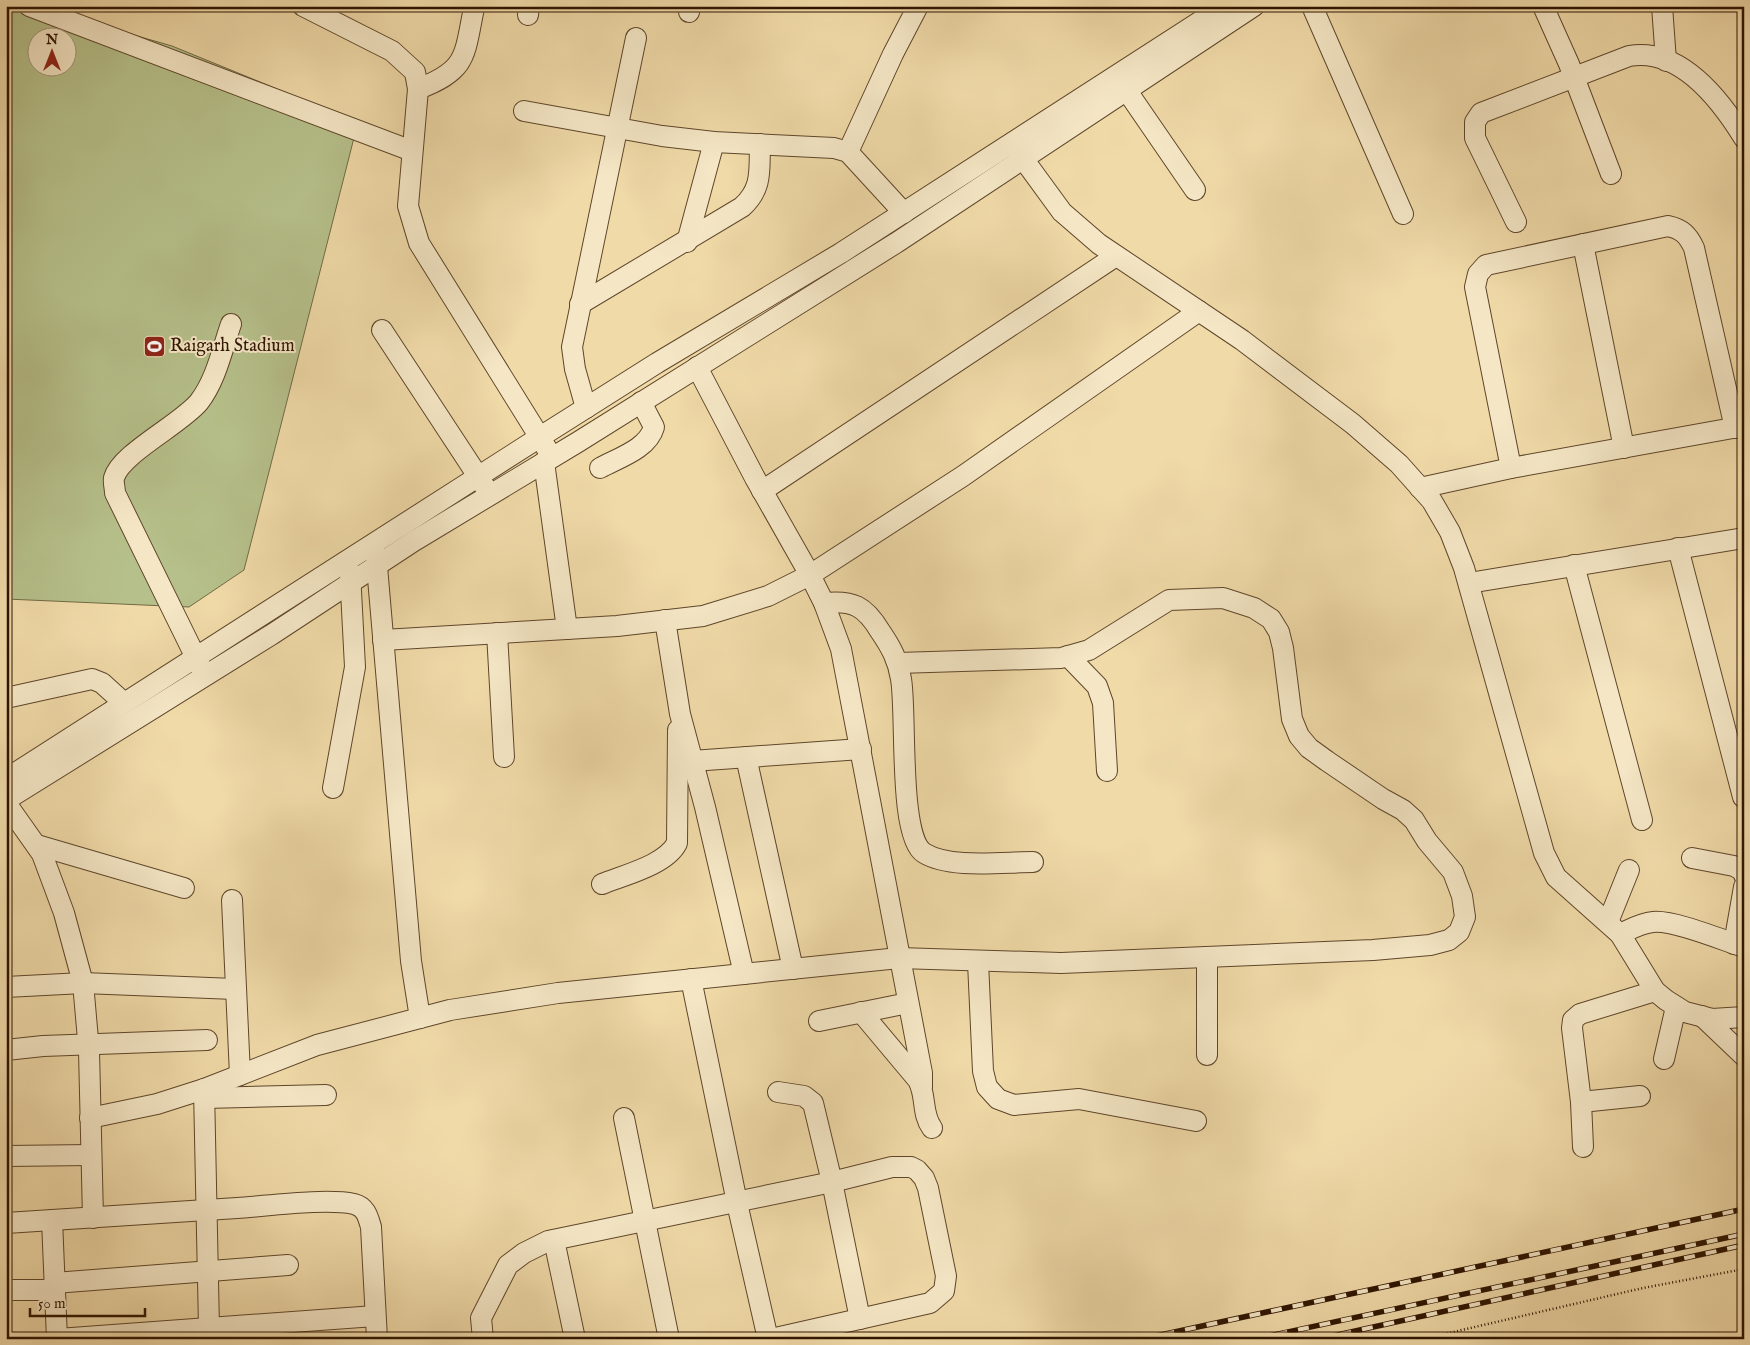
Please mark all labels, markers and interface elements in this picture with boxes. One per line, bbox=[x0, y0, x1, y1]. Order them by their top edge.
north arrow bbox=[28, 28, 78, 78]
text: N bbox=[45, 31, 58, 49]
sports icon: Raigarh Stadium bbox=[142, 334, 166, 358]
place label: Raigarh Stadium bbox=[170, 335, 295, 358]
scale bar bbox=[30, 1285, 145, 1317]
text: 50 m bbox=[38, 1294, 66, 1313]

